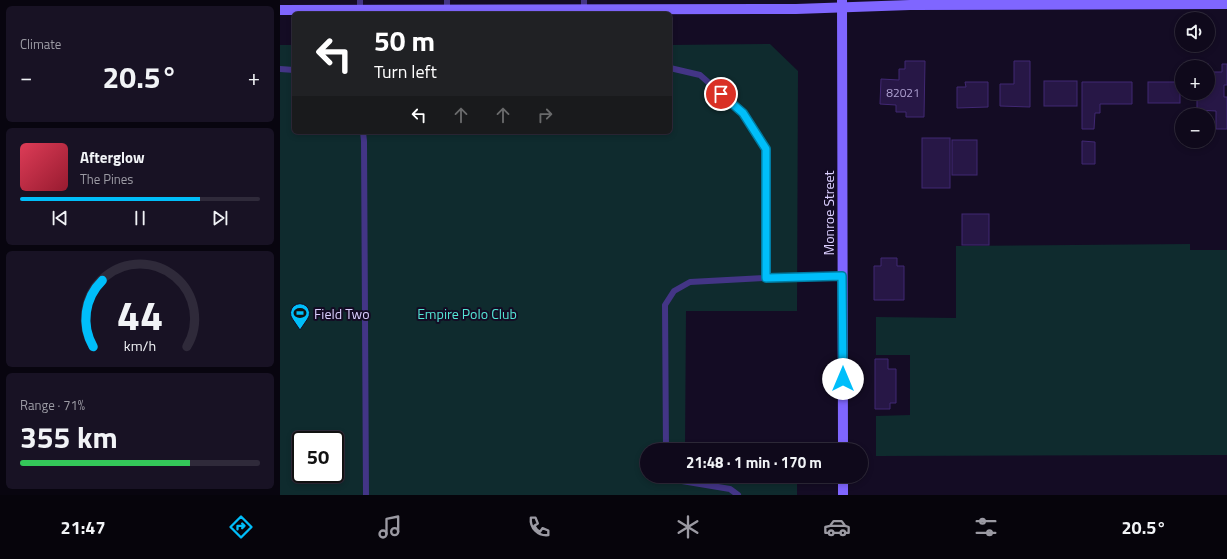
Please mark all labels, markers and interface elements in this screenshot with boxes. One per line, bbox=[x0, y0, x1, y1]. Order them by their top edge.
map controls bbox=[1175, 12, 1215, 148]
button: sound bbox=[1175, 12, 1215, 52]
text: 50 m bbox=[374, 19, 435, 62]
icon: left bbox=[308, 28, 360, 80]
text: Climate bbox=[20, 34, 61, 54]
text: 20.5° bbox=[103, 54, 177, 100]
text: Turn left bbox=[374, 58, 437, 85]
text: − bbox=[20, 60, 32, 94]
text: + bbox=[248, 60, 260, 94]
button: + bbox=[1175, 60, 1215, 100]
pin bbox=[704, 77, 738, 111]
icon: arrive bbox=[710, 83, 732, 105]
house number: 82021 bbox=[886, 83, 920, 102]
icon: left bbox=[408, 104, 430, 126]
icon: ahead bbox=[450, 104, 472, 126]
icon: ahead bbox=[492, 104, 514, 126]
icon: right bbox=[534, 104, 556, 126]
button: − bbox=[1175, 108, 1215, 148]
text: Afterglow bbox=[80, 146, 145, 169]
text: The Pines bbox=[80, 169, 133, 189]
street label: Monroe Street bbox=[818, 170, 839, 255]
icon: previous bbox=[49, 207, 71, 229]
icon: pause bbox=[129, 207, 151, 229]
icon: next bbox=[209, 207, 231, 229]
text: 44 bbox=[117, 282, 163, 345]
sports icon: Field Two bbox=[289, 302, 311, 330]
place label: Field Two bbox=[314, 303, 370, 324]
park label: Empire Polo Club bbox=[417, 303, 517, 324]
text: km/h bbox=[124, 334, 156, 356]
position arrow bbox=[822, 358, 864, 400]
text: Range · 71% bbox=[20, 395, 85, 415]
text: 355 km bbox=[20, 414, 118, 460]
speed limit sign: 50 bbox=[292, 431, 344, 483]
text: 21:48 · 1 min · 170 m bbox=[686, 451, 822, 474]
icon: directions bbox=[227, 513, 255, 541]
icon: music bbox=[376, 513, 404, 541]
icon: phone bbox=[525, 513, 553, 541]
icon: climate bbox=[674, 513, 702, 541]
icon: car bbox=[823, 513, 851, 541]
icon: filters bbox=[972, 513, 1000, 541]
text: 21:47 bbox=[61, 514, 106, 541]
text: 20.5° bbox=[1121, 514, 1166, 541]

